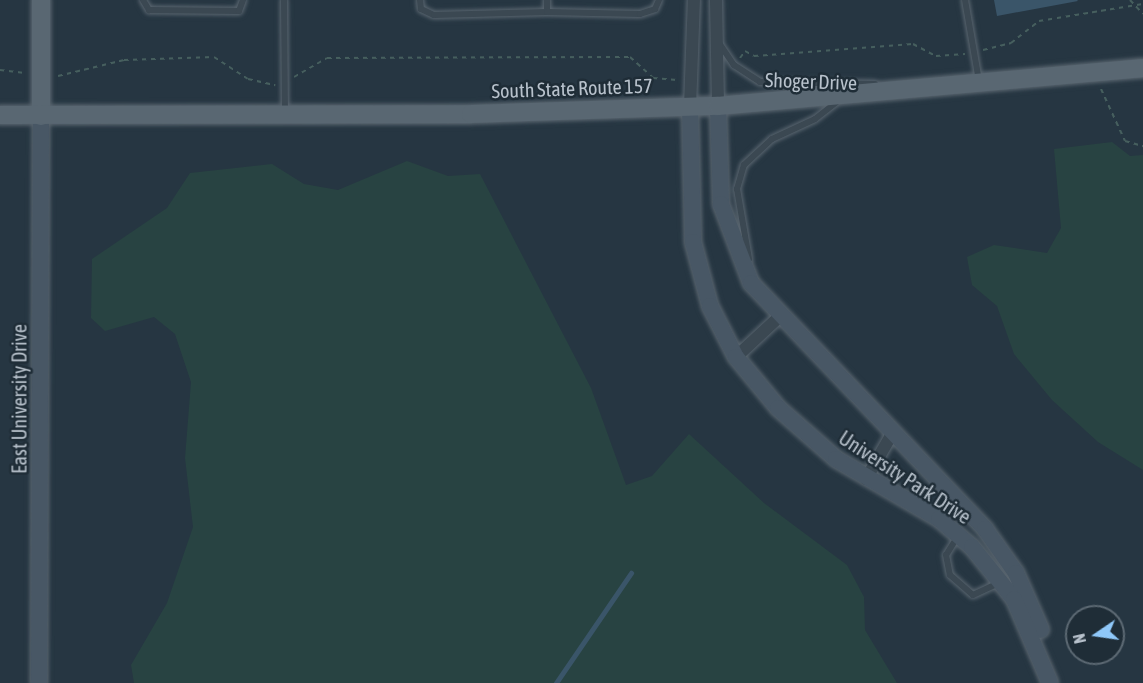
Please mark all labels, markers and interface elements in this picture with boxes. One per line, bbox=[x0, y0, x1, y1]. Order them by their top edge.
street label: Shoger Drive bbox=[764, 67, 858, 95]
street label: South State Route 157 bbox=[491, 73, 653, 103]
street label: East University Drive bbox=[7, 324, 31, 474]
street label: University Park Drive bbox=[835, 425, 975, 529]
north arrow bbox=[1065, 605, 1125, 665]
text: N bbox=[1070, 632, 1089, 645]

